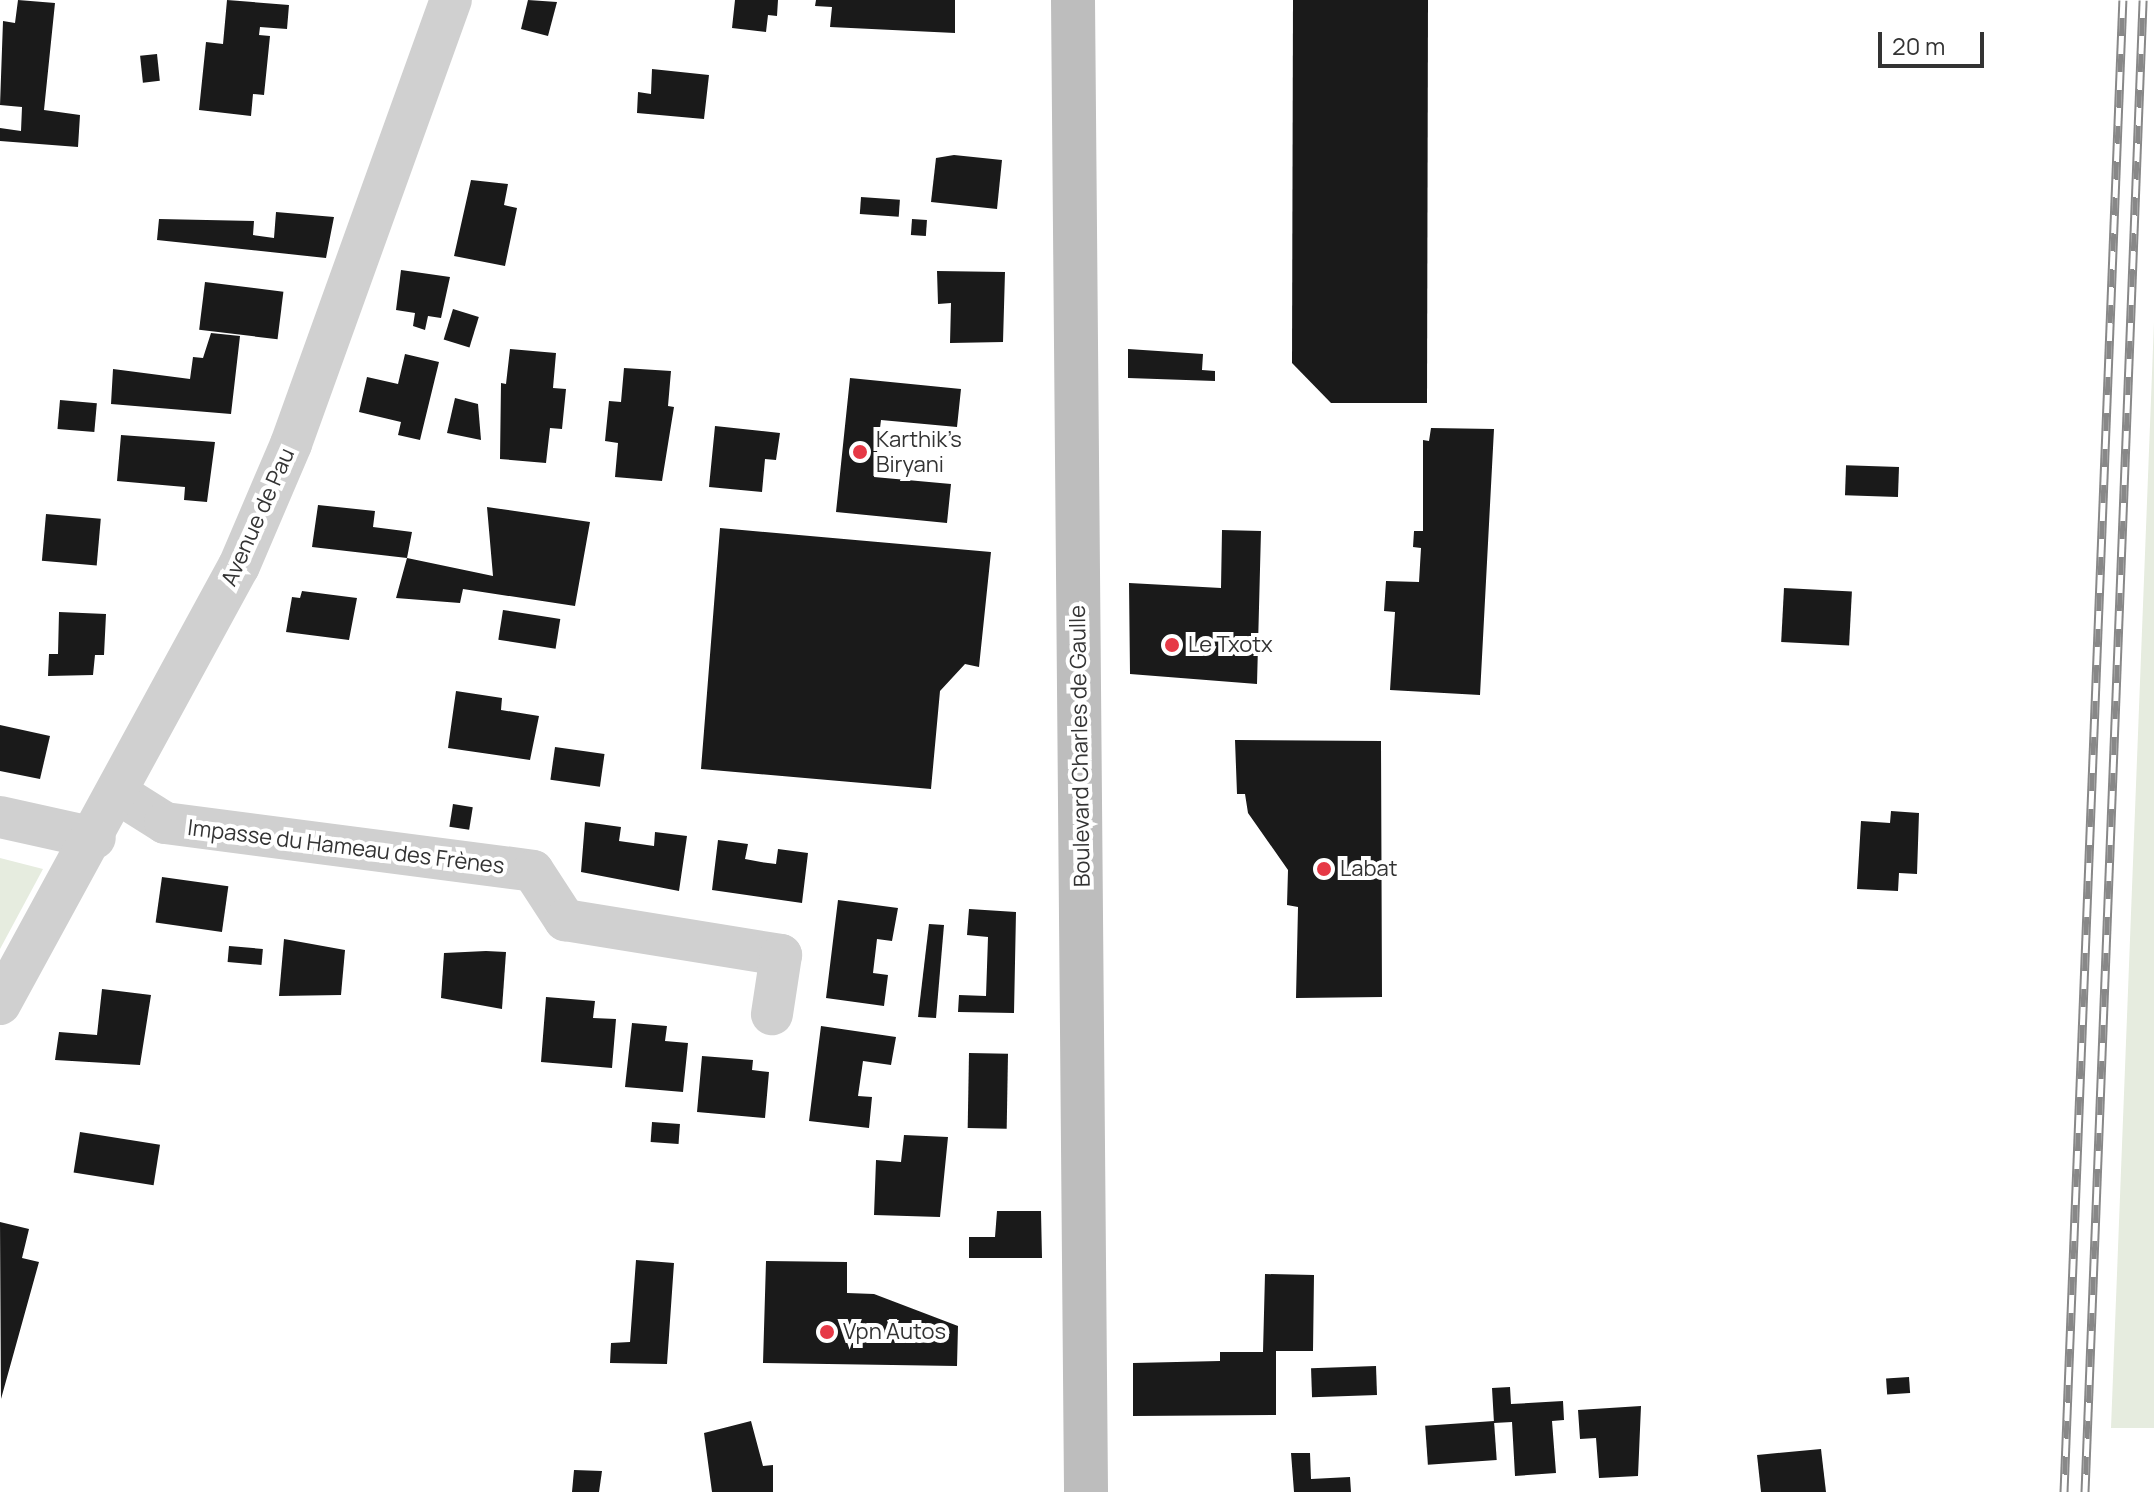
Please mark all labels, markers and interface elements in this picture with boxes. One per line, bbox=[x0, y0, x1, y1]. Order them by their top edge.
scale bar bbox=[1882, 16, 1988, 66]
text: 20 m bbox=[1892, 29, 1945, 62]
place label: Karthik’s Biryani bbox=[876, 426, 962, 478]
marker: Karthik’s Biryani bbox=[851, 443, 869, 461]
street label: Avenue de Pau bbox=[216, 444, 300, 590]
street label: Boulevard Charles de Gaulle bbox=[1064, 605, 1096, 887]
place label: Le Txotx bbox=[1188, 632, 1273, 658]
marker: Le Txotx bbox=[1163, 636, 1181, 654]
street label: Impasse du Hameau des Frènes bbox=[186, 814, 506, 880]
place label: Labat bbox=[1340, 856, 1398, 882]
marker: Labat bbox=[1315, 860, 1333, 878]
place label: Vpn Autos bbox=[843, 1319, 946, 1345]
marker: Vpn Autos bbox=[818, 1323, 836, 1341]

